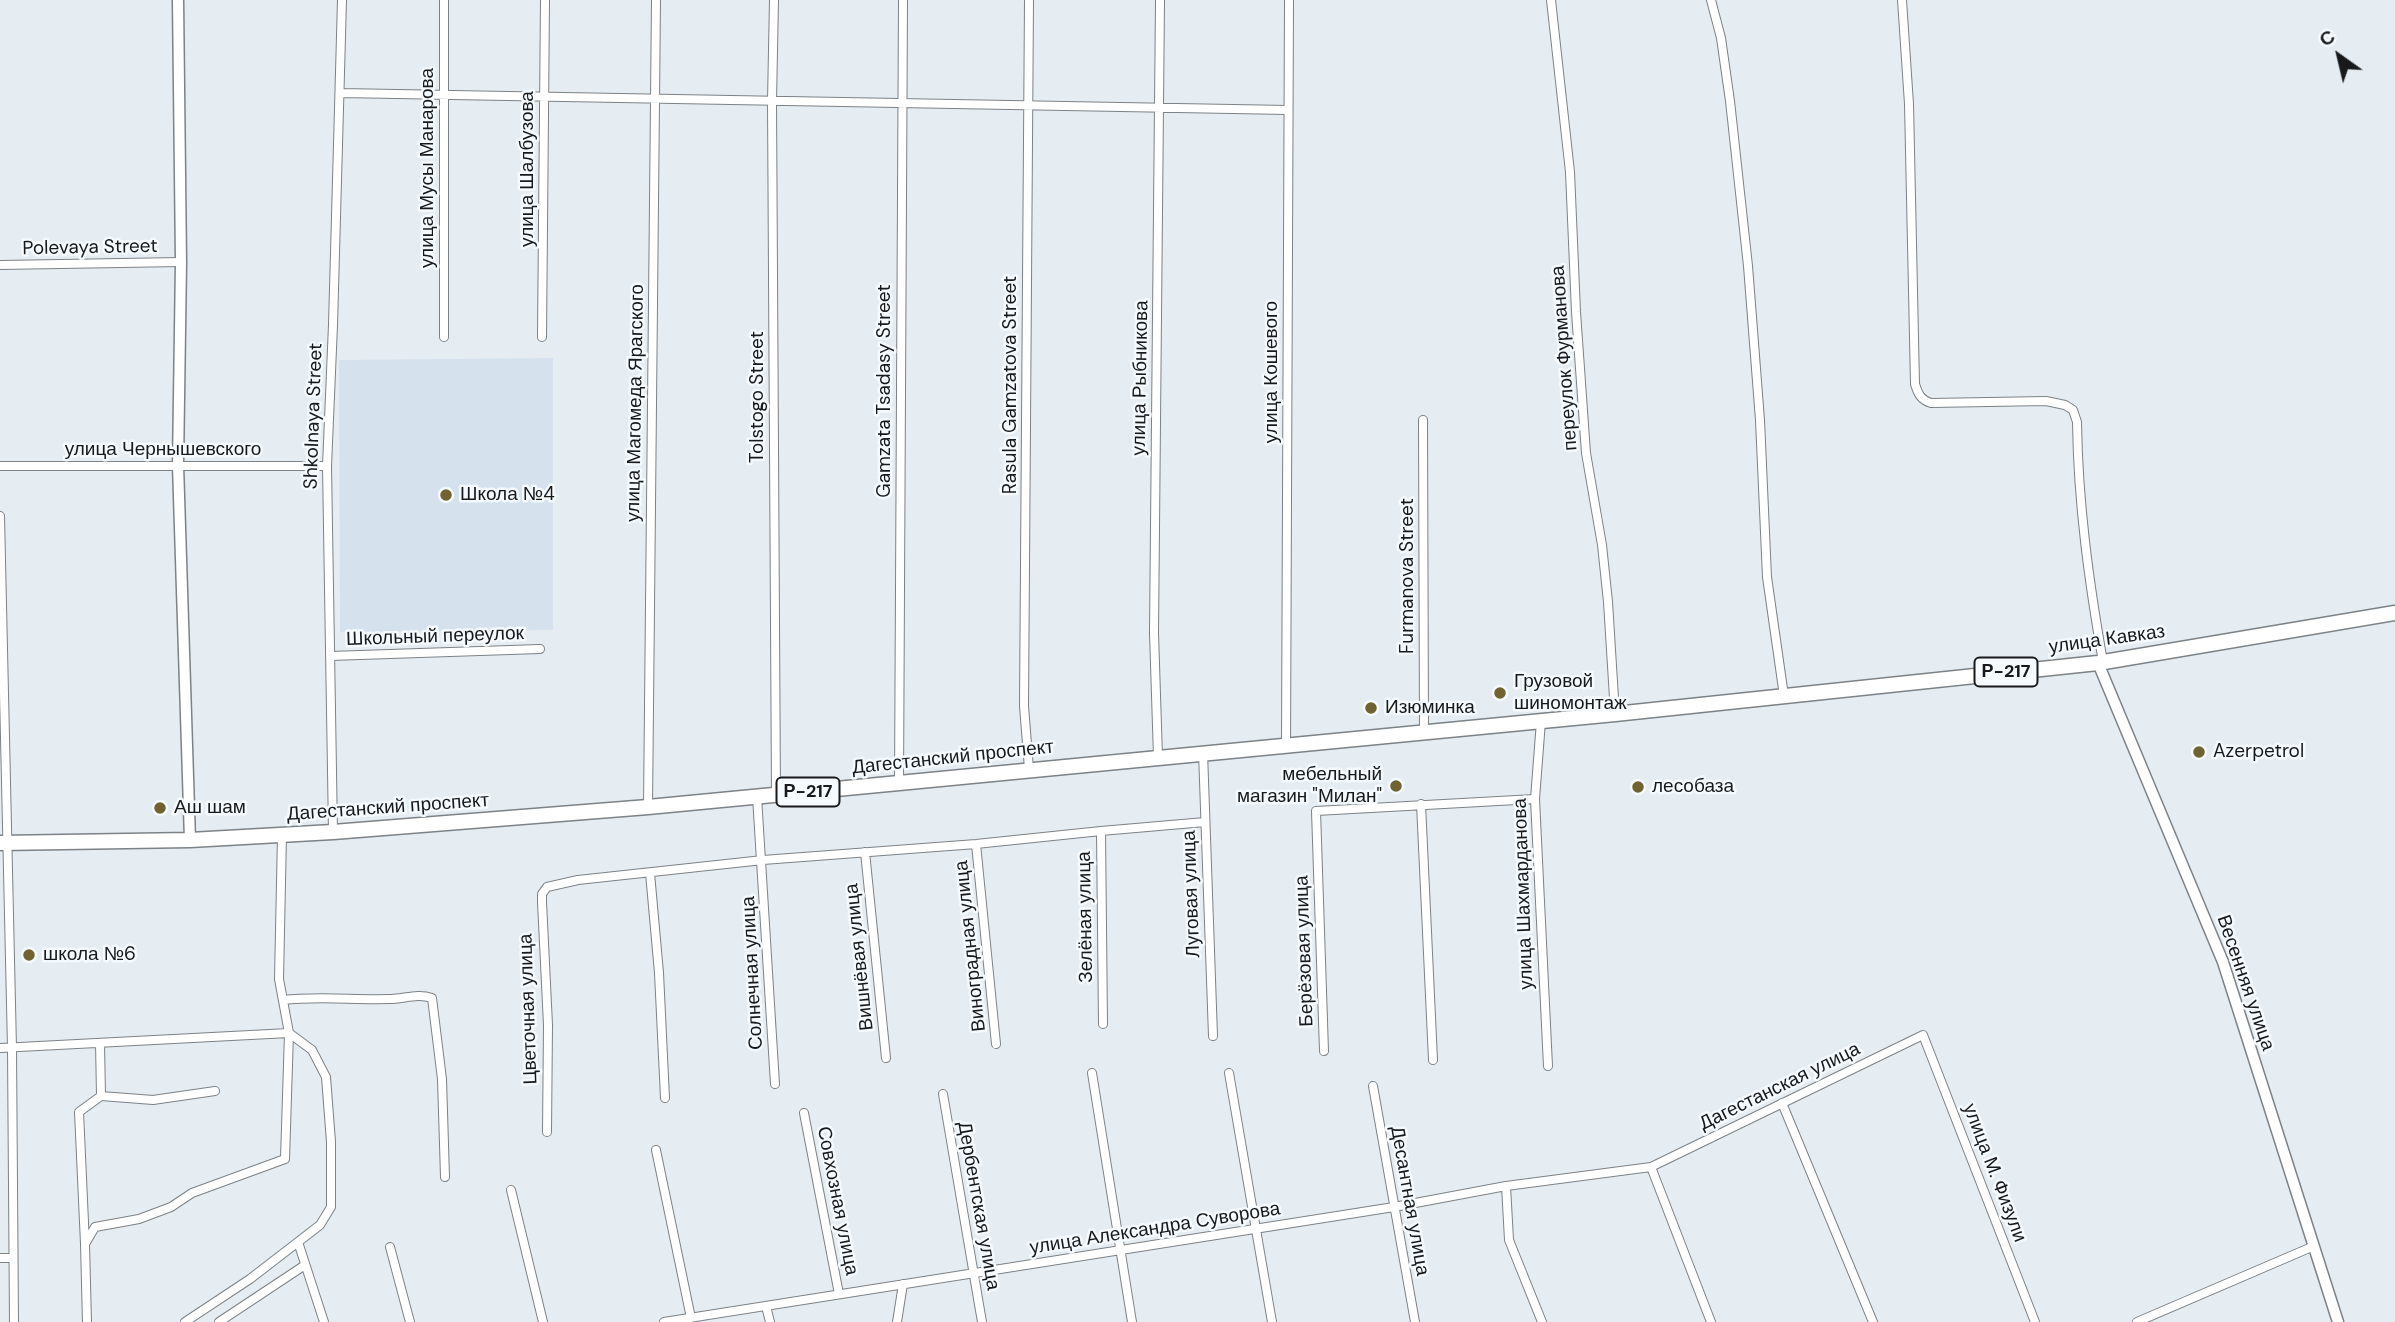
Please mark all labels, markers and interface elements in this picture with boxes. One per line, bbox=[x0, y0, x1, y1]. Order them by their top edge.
north arrow bbox=[2304, 21, 2374, 91]
text: С bbox=[2314, 24, 2340, 52]
street label: улица Мусы Манарова bbox=[417, 68, 439, 268]
street label: улица Шалбузова bbox=[517, 91, 539, 247]
street label: Polevaya Street bbox=[22, 235, 158, 261]
street label: переулок Фурманова bbox=[1547, 265, 1583, 451]
street label: Rasula Gamzatova Street bbox=[1000, 276, 1022, 494]
street label: улица Магомеда Ярагского bbox=[623, 284, 649, 522]
street label: Gamzata Tsadasy Street bbox=[874, 284, 896, 498]
street label: улица Рыбникова bbox=[1128, 300, 1154, 456]
street label: улица Кошевого bbox=[1261, 301, 1283, 443]
street label: Tolstogo Street bbox=[747, 331, 769, 463]
street label: Shkolnaya Street bbox=[300, 342, 328, 490]
street label: улица Чернышевского bbox=[65, 439, 261, 461]
place label: Школа №4 bbox=[460, 484, 555, 506]
marker: Школа №4 bbox=[438, 487, 454, 503]
street label: Furmanova Street bbox=[1397, 498, 1419, 654]
street label: улица Кавказ bbox=[2048, 621, 2166, 659]
street label: Школьный переулок bbox=[346, 623, 524, 651]
road number: Р-217 bbox=[1974, 658, 2038, 686]
place label: Грузовой шиномонтаж bbox=[1514, 671, 1627, 715]
marker: Грузовой шиномонтаж bbox=[1492, 685, 1508, 701]
place label: Изюминка bbox=[1385, 697, 1475, 719]
marker: Изюминка bbox=[1363, 700, 1379, 716]
street label: Дагестанский проспект bbox=[851, 736, 1055, 780]
place label: Azerpetrol bbox=[2213, 741, 2304, 763]
marker: Azerpetrol bbox=[2191, 744, 2207, 760]
place label: мебельный магазин "Милан" bbox=[1237, 764, 1382, 808]
place label: лесобаза bbox=[1652, 776, 1734, 798]
road number: Р-217 bbox=[776, 778, 840, 806]
marker: мебельный магазин "Милан" bbox=[1388, 778, 1404, 794]
marker: лесобаза bbox=[1630, 779, 1646, 795]
street label: Дагестанский проспект bbox=[286, 790, 490, 826]
place label: Аш шам bbox=[174, 797, 246, 819]
street label: улица Шахмарданова bbox=[1509, 798, 1539, 990]
marker: Аш шам bbox=[152, 800, 168, 816]
street label: Луговая улица bbox=[1178, 830, 1206, 958]
street label: Зелёная улица bbox=[1073, 851, 1099, 983]
street label: Виноградная улица bbox=[951, 859, 991, 1033]
street label: Берёзовая улица bbox=[1291, 875, 1319, 1027]
street label: Вишнёвая улица bbox=[841, 882, 879, 1032]
street label: Солнечная улица bbox=[738, 896, 768, 1050]
street label: Весенняя улица bbox=[2211, 912, 2279, 1054]
street label: Цветочная улица bbox=[515, 933, 543, 1085]
place label: школа №6 bbox=[43, 944, 136, 966]
marker: школа №6 bbox=[21, 947, 37, 963]
street label: Дагестанская улица bbox=[1696, 1038, 1864, 1136]
street label: улица М. Физули bbox=[1957, 1101, 2031, 1245]
street label: Дербентская улица bbox=[952, 1120, 1004, 1292]
street label: Совхозная улица bbox=[811, 1125, 863, 1277]
street label: Десантная улица bbox=[1385, 1125, 1433, 1277]
street label: улица Александра Суворова bbox=[1028, 1198, 1282, 1260]

